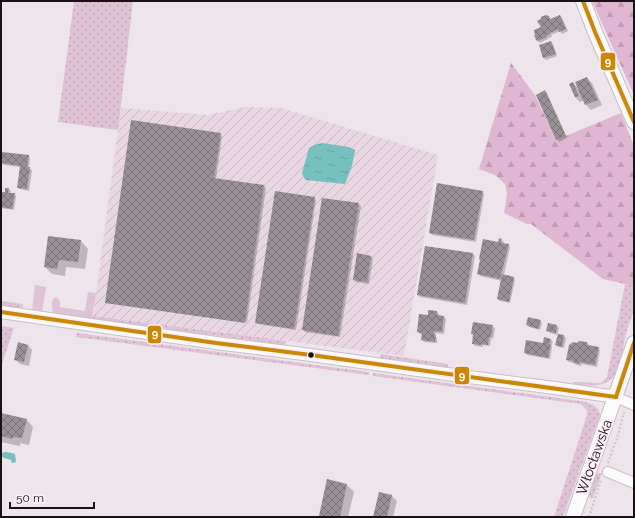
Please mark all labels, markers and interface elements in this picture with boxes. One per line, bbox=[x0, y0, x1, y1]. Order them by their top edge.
line badge: 9 bbox=[600, 52, 616, 71]
text: 9 bbox=[605, 56, 612, 69]
line badge: 9 bbox=[147, 325, 162, 344]
text: 9 bbox=[152, 328, 159, 341]
unlabelled marker bbox=[306, 350, 316, 360]
line badge: 9 bbox=[454, 366, 470, 385]
text: 9 bbox=[459, 370, 466, 383]
street label: Włocławska bbox=[573, 417, 615, 497]
scale bar bbox=[10, 484, 94, 510]
text: 50 m bbox=[16, 491, 44, 505]

